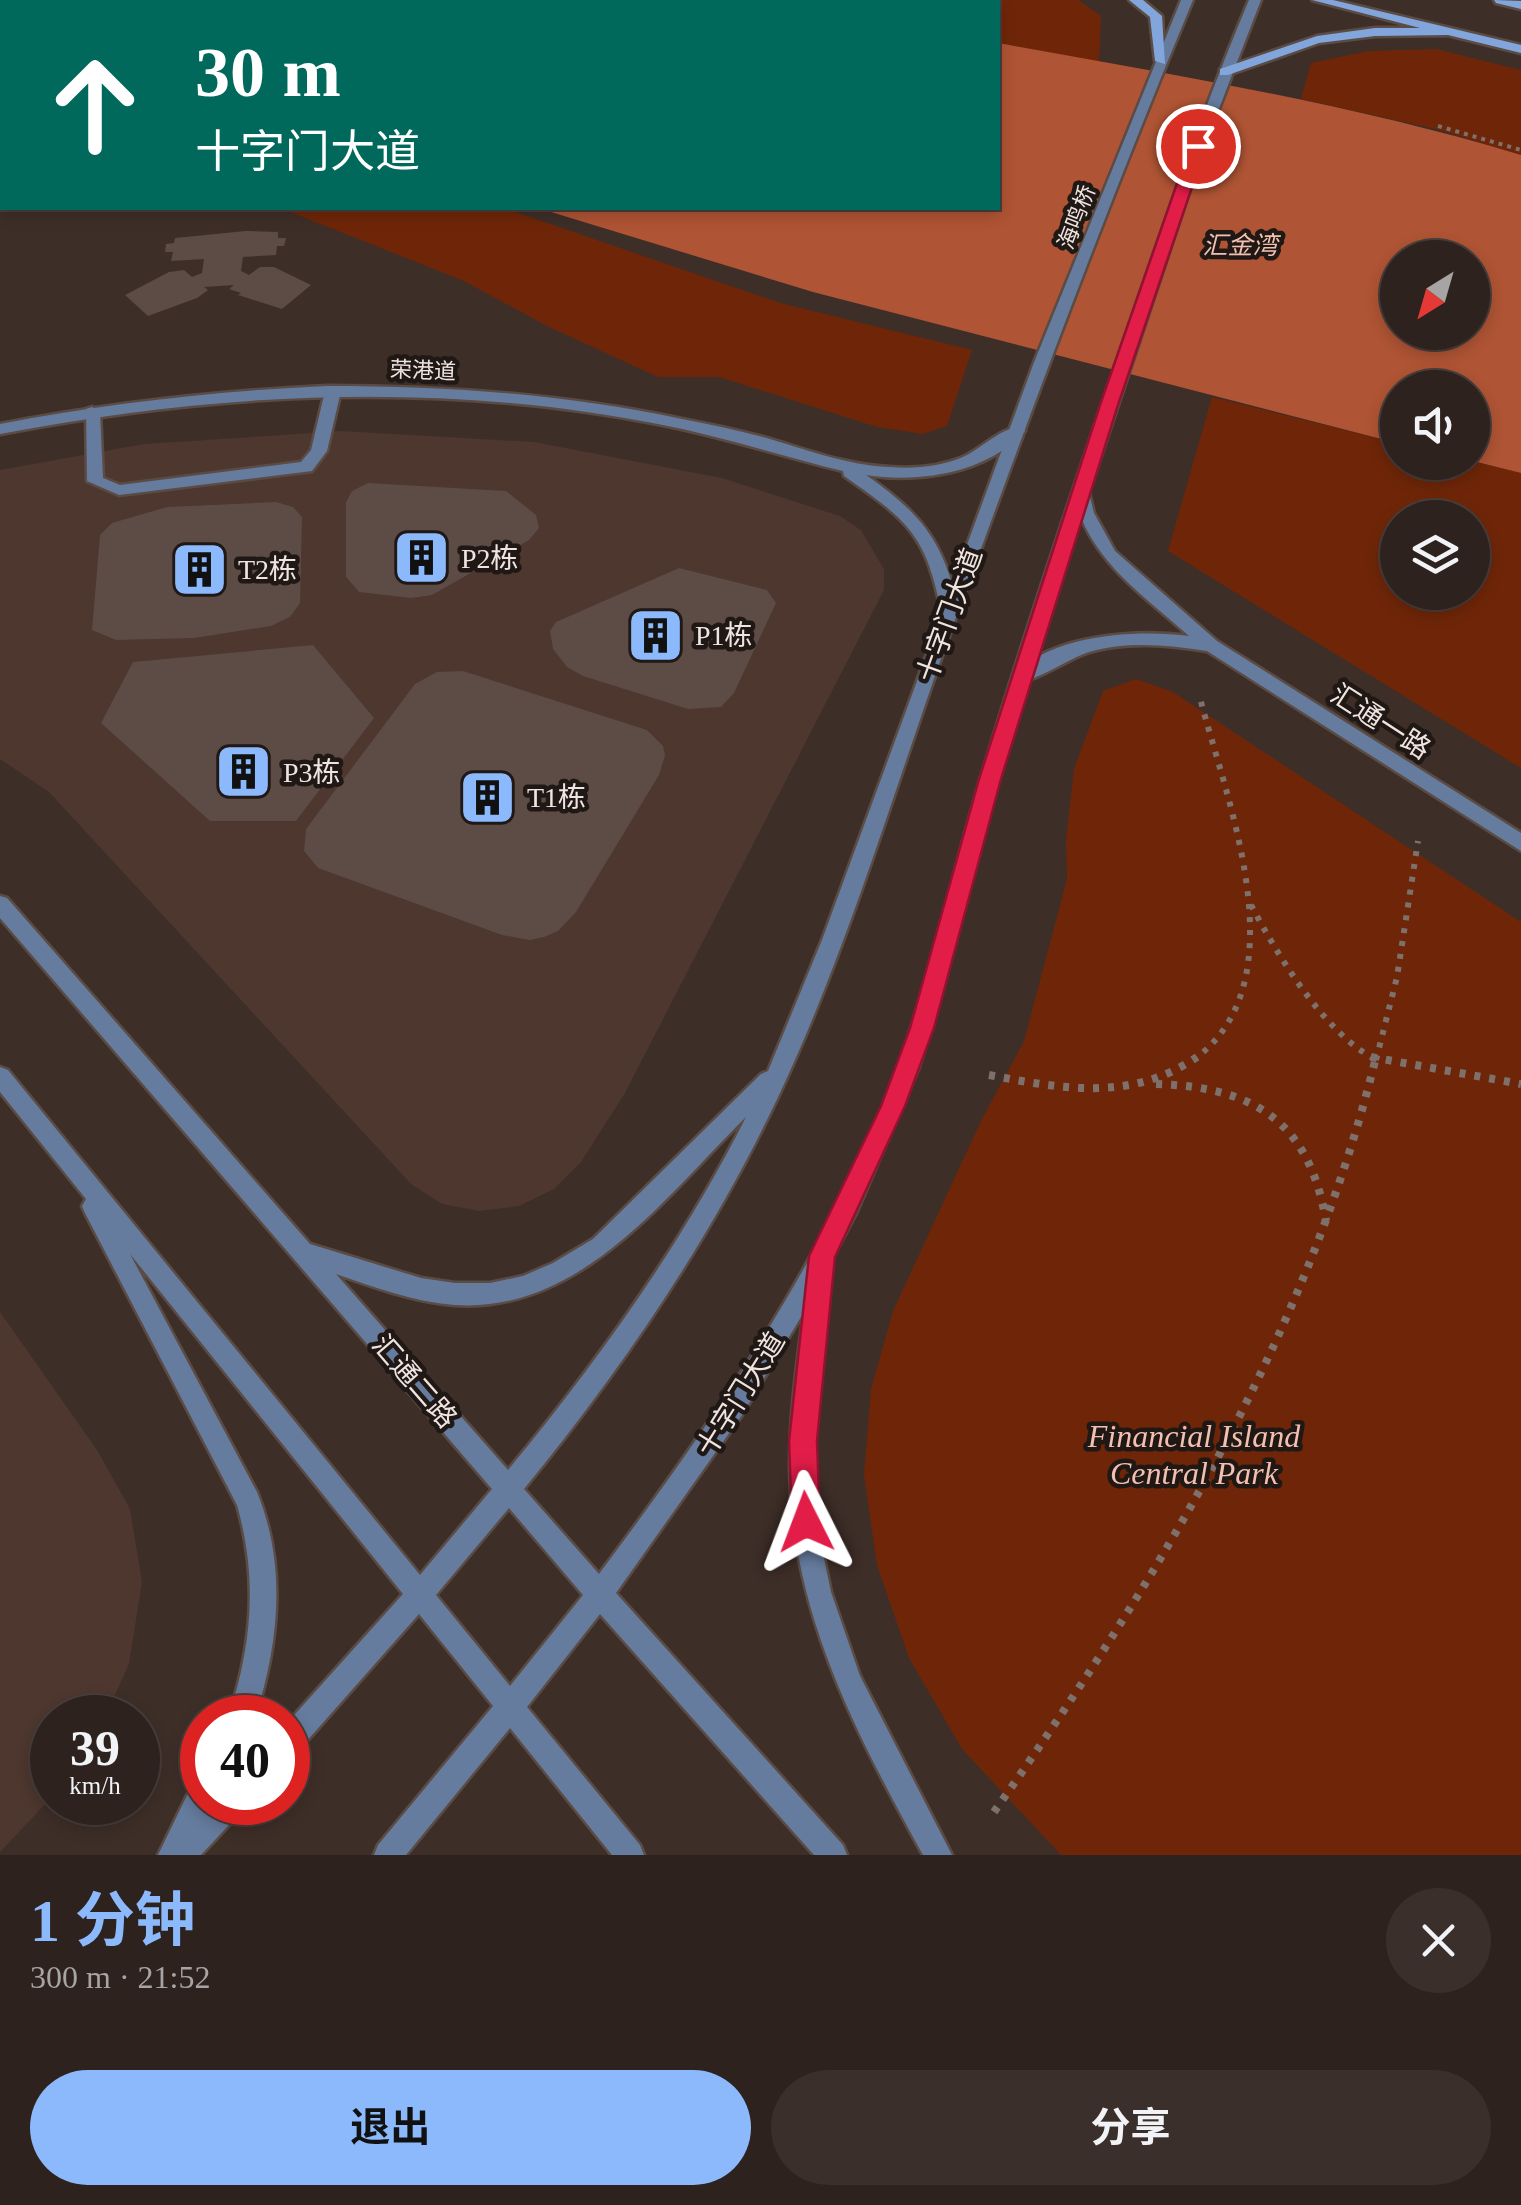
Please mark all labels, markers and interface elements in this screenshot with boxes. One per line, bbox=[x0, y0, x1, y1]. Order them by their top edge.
text: 30 m bbox=[195, 34, 341, 111]
icon: ahead bbox=[30, 40, 160, 170]
pin bbox=[1156, 104, 1241, 189]
icon: arrive bbox=[1171, 119, 1226, 174]
text: 十字门大道 bbox=[195, 127, 420, 177]
street label: 海鸣桥 bbox=[1053, 182, 1100, 252]
water label: 汇金湾 bbox=[1202, 232, 1281, 259]
north arrow bbox=[1380, 240, 1490, 350]
map controls bbox=[1380, 240, 1490, 610]
street label: 荣港道 bbox=[390, 357, 456, 384]
button: sound bbox=[1380, 370, 1490, 480]
button: layers bbox=[1380, 500, 1490, 610]
building icon: P2栋 bbox=[392, 528, 452, 588]
building icon: T2栋 bbox=[169, 539, 229, 599]
place label: P2栋 bbox=[461, 543, 519, 574]
street label: 十字门大道 bbox=[911, 544, 988, 686]
place label: T2栋 bbox=[238, 554, 297, 585]
building icon: P1栋 bbox=[626, 605, 686, 665]
place label: P1栋 bbox=[695, 620, 753, 651]
street label: 汇通一路 bbox=[1325, 678, 1436, 765]
building icon: P3栋 bbox=[214, 742, 274, 802]
place label: P3栋 bbox=[283, 757, 341, 788]
building icon: T1栋 bbox=[458, 767, 518, 827]
place label: T1栋 bbox=[527, 782, 586, 813]
street label: 十字门大道 bbox=[690, 1327, 791, 1462]
street label: 汇通二路 bbox=[366, 1329, 463, 1434]
park label: Financial Island Central Park bbox=[1087, 1418, 1301, 1491]
position arrow bbox=[754, 1470, 858, 1574]
speed limit sign: 40 bbox=[180, 1695, 310, 1825]
text: 39 bbox=[70, 1720, 120, 1776]
text: km/h bbox=[69, 1772, 121, 1799]
text: 1 分钟 bbox=[30, 1888, 195, 1954]
button: close bbox=[1386, 1888, 1491, 1993]
text: 300 m · 21:52 bbox=[30, 1959, 210, 1995]
button: 退出 bbox=[30, 2070, 751, 2185]
button: 分享 bbox=[771, 2070, 1491, 2185]

